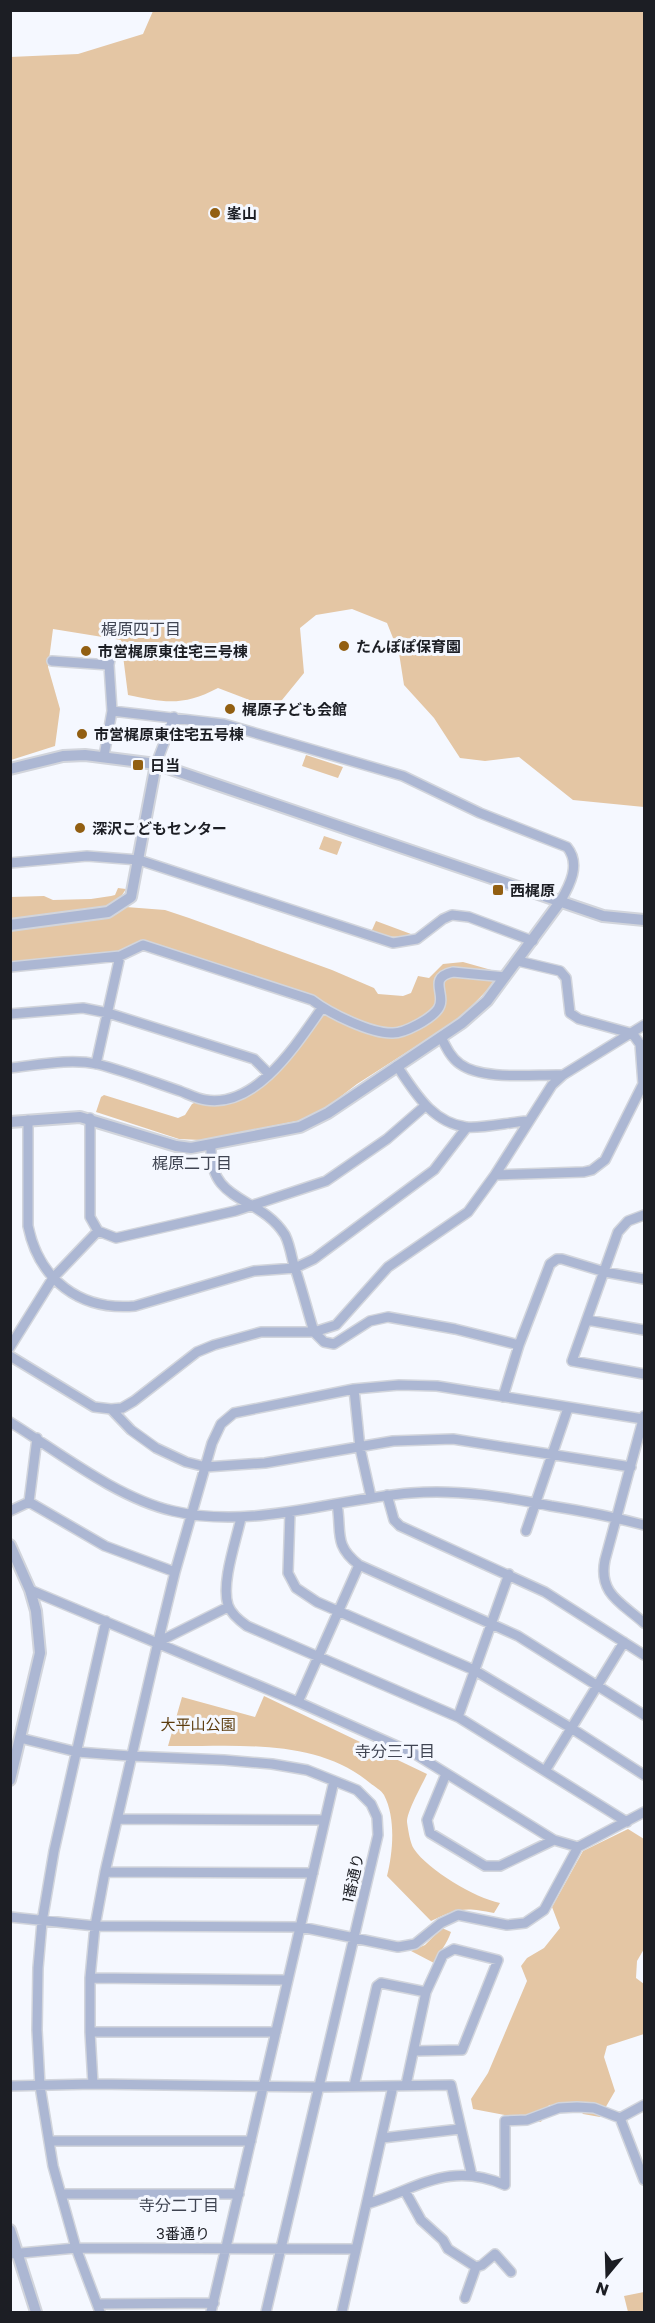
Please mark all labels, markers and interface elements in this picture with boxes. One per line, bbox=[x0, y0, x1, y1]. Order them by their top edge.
place label: 峯山 bbox=[227, 203, 257, 224]
marker: 峯山 bbox=[208, 206, 222, 220]
district label: 梶原四丁目 bbox=[101, 618, 181, 641]
place label: たんぽぽ保育園 bbox=[356, 636, 461, 657]
marker: たんぽぽ保育園 bbox=[337, 639, 351, 653]
place label: 市営梶原東住宅三号棟 bbox=[98, 641, 248, 662]
marker: 市営梶原東住宅三号棟 bbox=[79, 644, 93, 658]
place label: 梶原子ども会館 bbox=[242, 699, 347, 720]
marker: 梶原子ども会館 bbox=[223, 702, 237, 716]
place label: 市営梶原東住宅五号棟 bbox=[94, 724, 244, 745]
marker: 市営梶原東住宅五号棟 bbox=[75, 727, 89, 741]
place label: 日当 bbox=[150, 755, 180, 776]
marker: 日当 bbox=[131, 758, 145, 772]
place label: 深沢こどもセンター bbox=[92, 818, 227, 839]
marker: 深沢こどもセンター bbox=[73, 821, 87, 835]
place label: 西梶原 bbox=[510, 880, 555, 901]
marker: 西梶原 bbox=[491, 883, 505, 897]
district label: 梶原二丁目 bbox=[152, 1152, 232, 1175]
park label: 大平山公園 bbox=[160, 1714, 236, 1735]
district label: 寺分三丁目 bbox=[355, 1740, 435, 1763]
street label: 1番通り bbox=[337, 1851, 369, 1905]
district label: 寺分二丁目 bbox=[139, 2194, 219, 2217]
street label: 3番通り bbox=[156, 2223, 210, 2244]
north arrow bbox=[577, 2245, 637, 2305]
text: N bbox=[593, 2276, 612, 2302]

